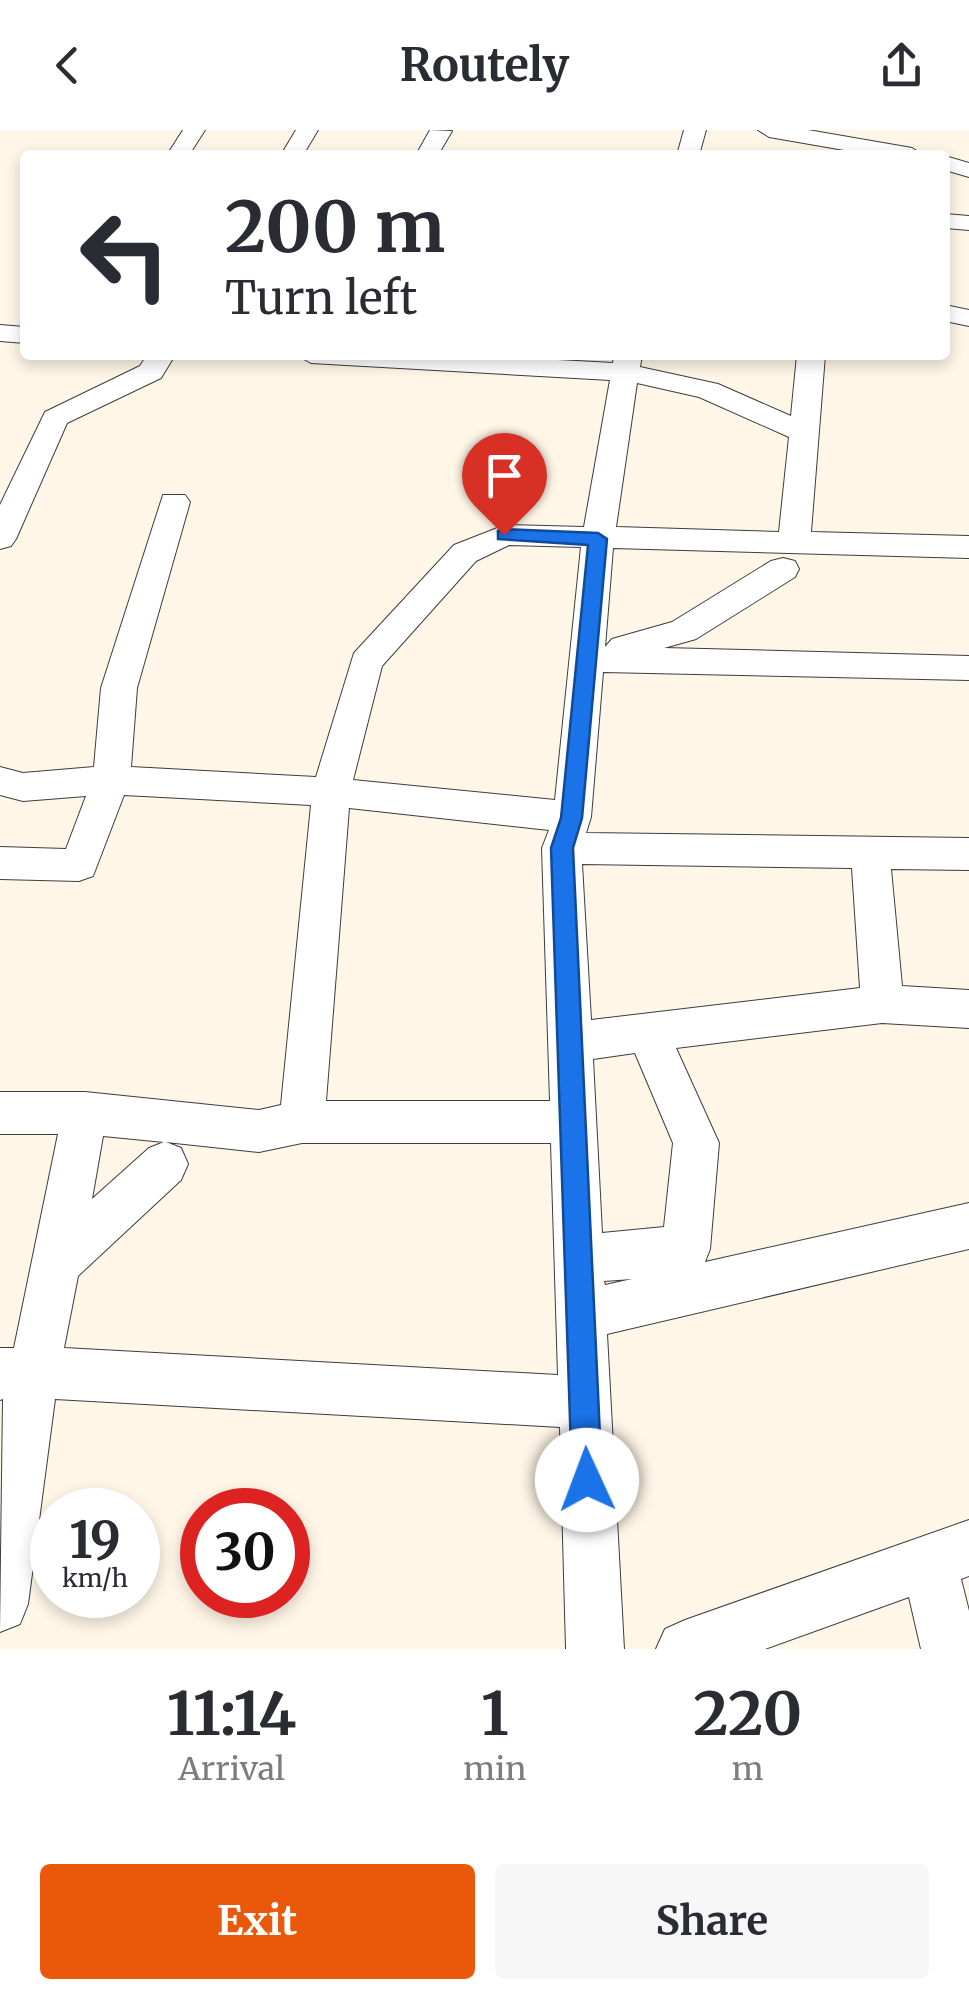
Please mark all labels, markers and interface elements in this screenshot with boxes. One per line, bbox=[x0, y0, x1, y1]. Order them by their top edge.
text: Routely bbox=[400, 37, 569, 93]
icon: back bbox=[40, 38, 95, 93]
icon: share bbox=[874, 38, 929, 93]
text: 200 m bbox=[225, 183, 445, 271]
icon: left bbox=[60, 190, 190, 320]
text: Turn left bbox=[225, 270, 417, 326]
pin bbox=[462, 433, 547, 536]
icon: arrive bbox=[477, 448, 532, 503]
position arrow bbox=[535, 1428, 639, 1532]
speed limit sign: 30 bbox=[180, 1488, 310, 1618]
text: 19 bbox=[69, 1509, 121, 1572]
text: km/h bbox=[62, 1562, 128, 1594]
text: 11:14 bbox=[167, 1676, 296, 1751]
text: 1 bbox=[481, 1676, 509, 1751]
text: 220 bbox=[693, 1676, 802, 1751]
text: Arrival bbox=[178, 1749, 285, 1789]
text: min bbox=[463, 1749, 527, 1789]
text: m bbox=[732, 1749, 764, 1789]
button: Exit bbox=[40, 1864, 475, 1979]
button: Share bbox=[495, 1864, 929, 1979]

